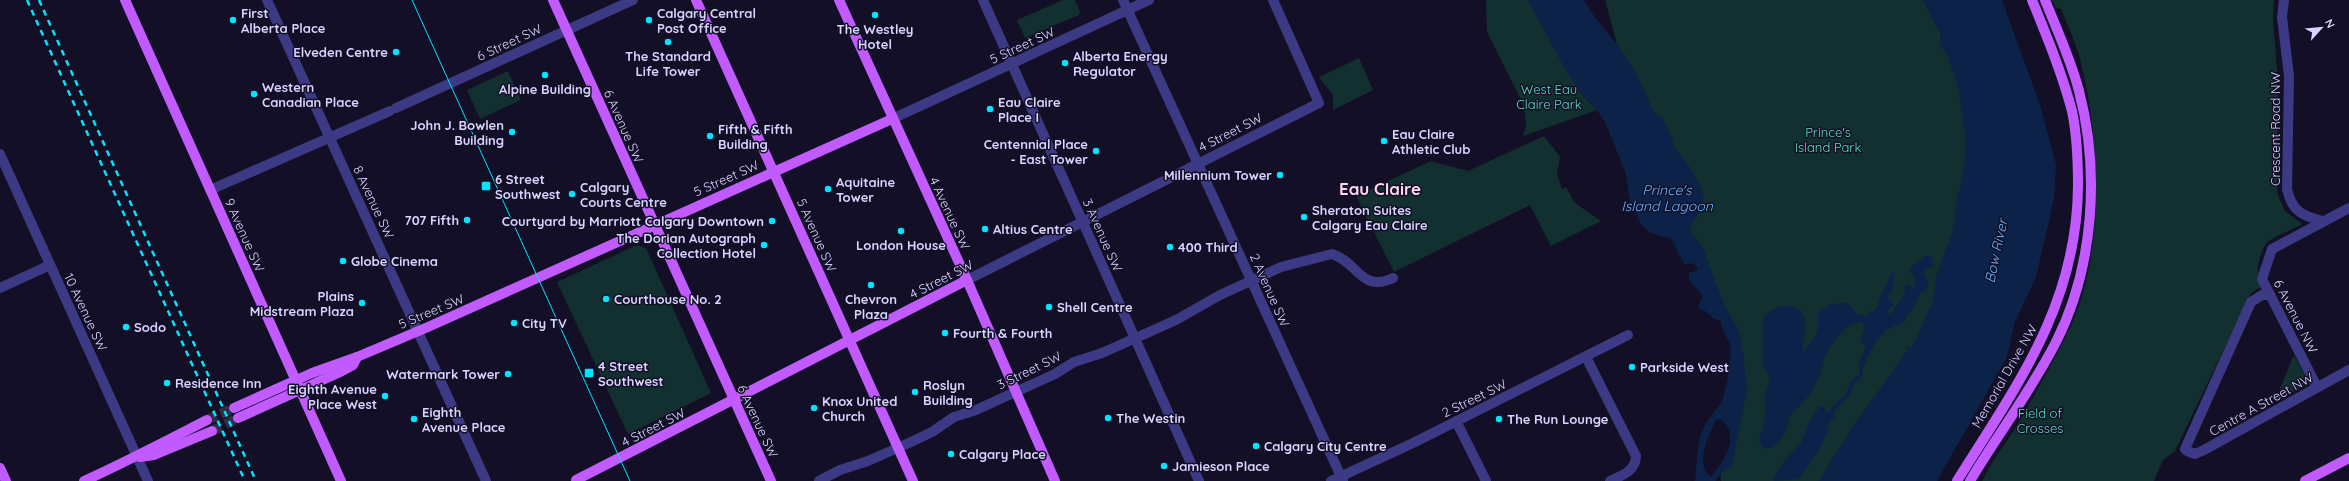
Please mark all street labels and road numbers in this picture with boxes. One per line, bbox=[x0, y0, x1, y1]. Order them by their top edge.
street label: 6 Street SW bbox=[474, 20, 544, 64]
street label: 5 Street SW bbox=[987, 23, 1057, 67]
street label: Crescent Road NW bbox=[2267, 72, 2283, 186]
street label: 6 Avenue SW bbox=[601, 87, 647, 165]
street label: 4 Street SW bbox=[1195, 109, 1265, 155]
street label: 5 Street SW bbox=[691, 156, 761, 199]
street label: 8 Avenue SW bbox=[350, 163, 398, 241]
street label: 4 Avenue SW bbox=[926, 174, 974, 252]
street label: 9 Avenue SW bbox=[222, 196, 268, 275]
street label: 5 Avenue SW bbox=[794, 196, 840, 275]
street label: 3 Avenue SW bbox=[1080, 196, 1126, 274]
street label: 2 Avenue SW bbox=[1247, 251, 1293, 330]
street label: 4 Street SW bbox=[906, 256, 976, 302]
street label: 10 Avenue SW bbox=[61, 271, 111, 354]
street label: 6 Avenue NW bbox=[2271, 276, 2322, 356]
street label: 5 Street SW bbox=[396, 290, 467, 332]
street label: Memorial Drive NW bbox=[1968, 321, 2040, 431]
street label: 3 Street SW bbox=[994, 347, 1064, 392]
street label: Centre A Street NW bbox=[2206, 369, 2316, 439]
street label: 2 Street SW bbox=[1439, 375, 1509, 420]
street label: 6 Avenue SW bbox=[734, 382, 782, 460]
street label: 4 Street SW bbox=[618, 404, 688, 450]

